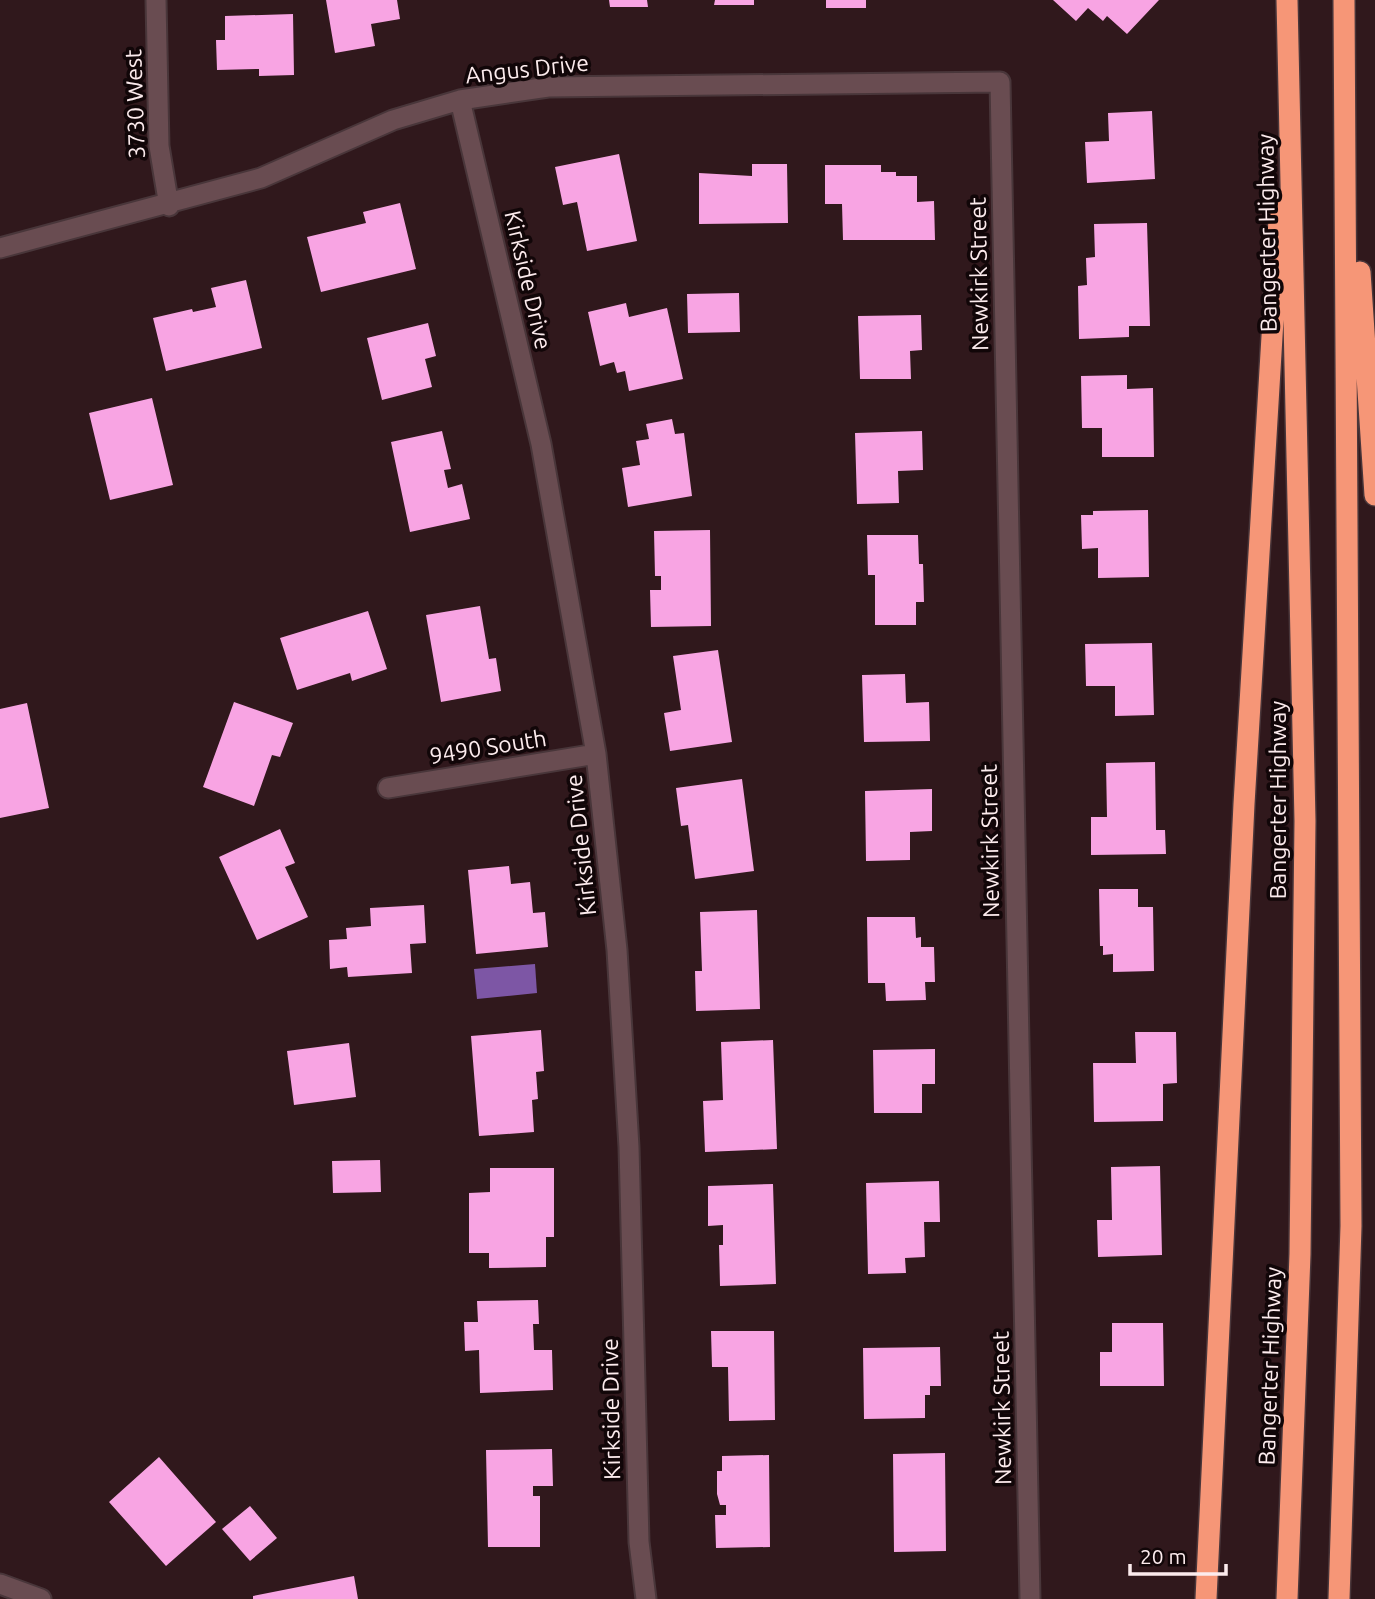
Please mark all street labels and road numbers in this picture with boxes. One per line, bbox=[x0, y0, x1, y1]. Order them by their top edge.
street label: 3730 West bbox=[120, 49, 149, 159]
street label: Angus Drive bbox=[464, 50, 590, 87]
street label: Bangerter Highway bbox=[1252, 134, 1281, 332]
street label: Newkirk Street bbox=[965, 197, 992, 351]
street label: Kirkside Drive bbox=[500, 208, 557, 352]
street label: Bangerter Highway bbox=[1265, 701, 1290, 899]
street label: 9490 South bbox=[428, 725, 548, 768]
street label: Newkirk Street bbox=[976, 764, 1003, 918]
street label: Kirkside Drive bbox=[561, 773, 600, 917]
street label: Bangerter Highway bbox=[1254, 1266, 1285, 1466]
street label: Newkirk Street bbox=[988, 1331, 1015, 1485]
street label: Kirkside Drive bbox=[597, 1338, 624, 1480]

